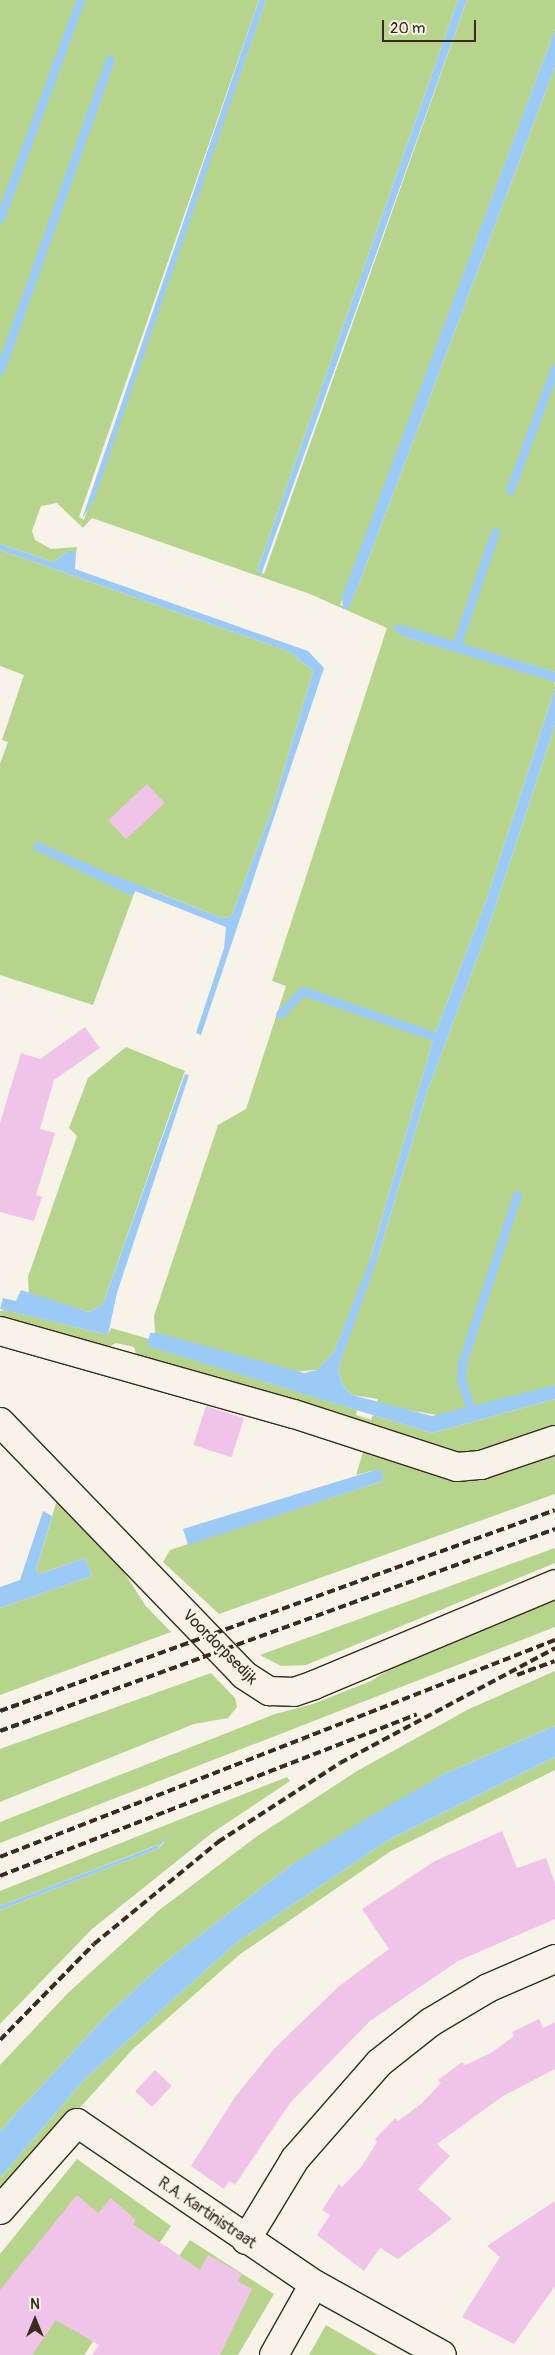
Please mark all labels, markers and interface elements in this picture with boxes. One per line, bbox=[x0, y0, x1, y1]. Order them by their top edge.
scale bar bbox=[385, 10, 479, 42]
text: 20 m bbox=[390, 19, 425, 38]
street label: Voordorpsedijk bbox=[178, 1605, 262, 1689]
street label: R.A. Kartinistraat bbox=[154, 2173, 260, 2253]
north arrow bbox=[10, 2295, 60, 2345]
text: N bbox=[30, 2296, 40, 2313]

